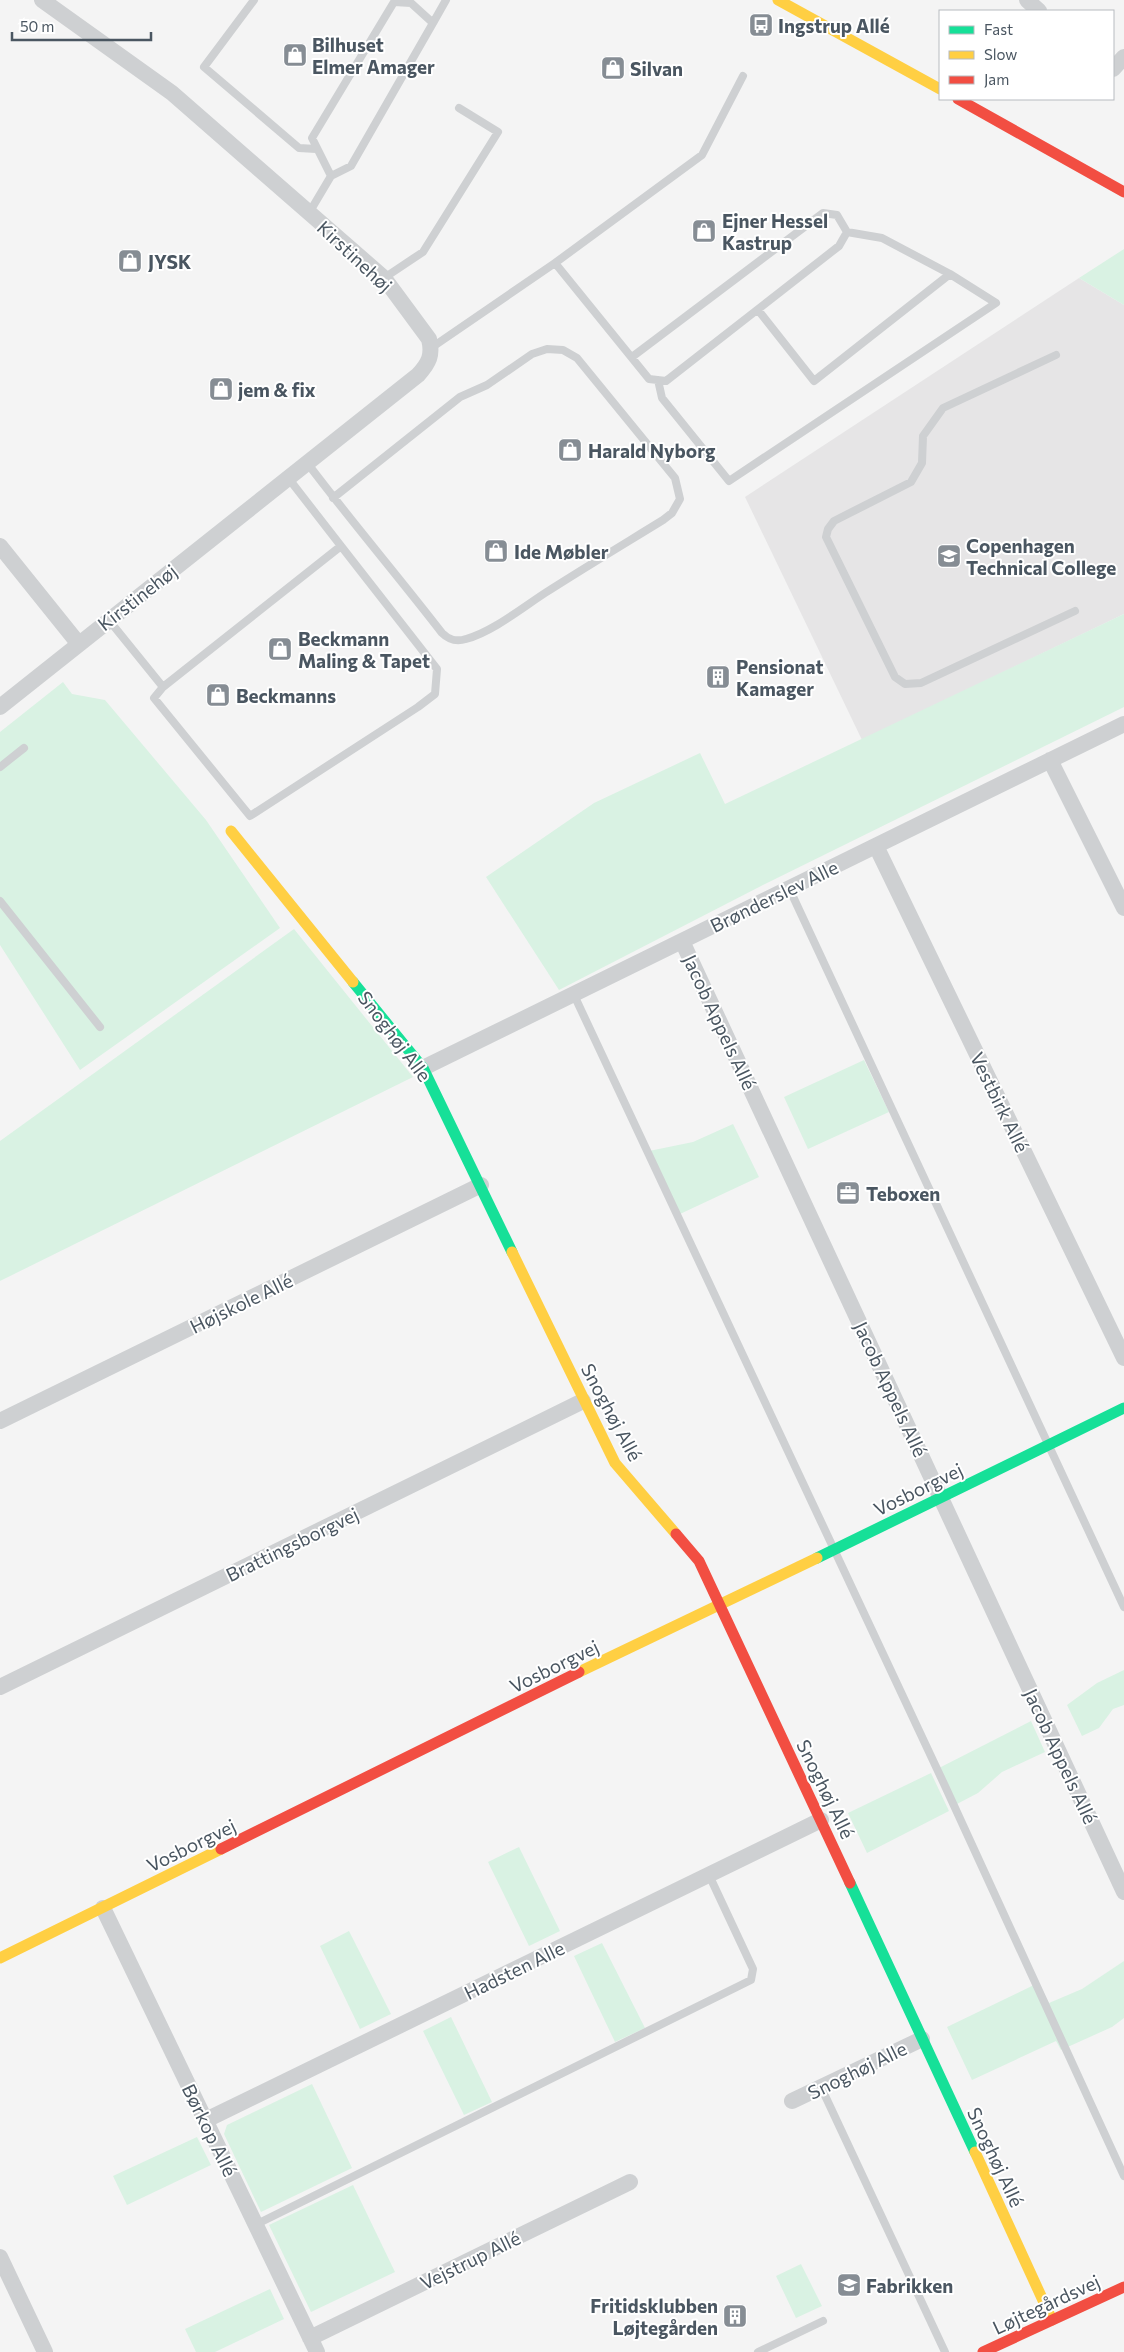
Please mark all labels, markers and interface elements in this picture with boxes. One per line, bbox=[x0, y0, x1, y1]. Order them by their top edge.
scale bar bbox=[12, 10, 151, 42]
legend bbox=[939, 10, 1114, 100]
bus stop icon: Ingstrup Allé bbox=[748, 12, 774, 38]
place label: Ingstrup Allé bbox=[778, 14, 890, 37]
text: 50 m bbox=[20, 17, 54, 35]
text: Fast bbox=[984, 20, 1013, 38]
place label: Bilhuset Elmer Amager bbox=[312, 33, 435, 78]
shop icon: Bilhuset Elmer Amager bbox=[282, 42, 308, 68]
text: Slow bbox=[984, 45, 1017, 63]
shop icon: Silvan bbox=[600, 55, 626, 81]
place label: Silvan bbox=[630, 57, 683, 80]
text: Jam bbox=[984, 70, 1009, 88]
place label: Ejner Hessel Kastrup bbox=[722, 209, 828, 254]
street label: Kirstinehøj bbox=[313, 215, 397, 297]
shop icon: Ejner Hessel Kastrup bbox=[691, 218, 717, 244]
shop icon: JYSK bbox=[117, 248, 143, 274]
place label: JYSK bbox=[148, 250, 191, 273]
shop icon: jem & fix bbox=[208, 376, 234, 402]
place label: jem & fix bbox=[237, 378, 316, 401]
shop icon: Harald Nyborg bbox=[557, 437, 583, 463]
place label: Harald Nyborg bbox=[588, 439, 716, 462]
place label: Copenhagen Technical College bbox=[966, 534, 1116, 579]
shop icon: Ide Møbler bbox=[483, 538, 509, 564]
place label: Ide Møbler bbox=[514, 540, 609, 563]
school or university icon: Copenhagen Technical College bbox=[936, 543, 962, 569]
street label: Kirstinehøj bbox=[93, 559, 181, 635]
place label: Beckmann Maling & Tapet bbox=[298, 627, 430, 672]
shop icon: Beckmann Maling & Tapet bbox=[267, 636, 293, 662]
place label: Pensionat Kamager bbox=[736, 655, 824, 700]
building icon: Pensionat Kamager bbox=[705, 664, 731, 690]
shop icon: Beckmanns bbox=[205, 682, 231, 708]
place label: Beckmanns bbox=[236, 684, 336, 707]
street label: Brønderslev Alle bbox=[706, 855, 842, 937]
street label: Jacob Appels Allé bbox=[679, 951, 761, 1093]
street label: Snoghøj Alle bbox=[354, 986, 436, 1086]
street label: Vestbirk Allé bbox=[966, 1048, 1034, 1156]
office icon: Teboxen bbox=[835, 1180, 861, 1206]
place label: Teboxen bbox=[866, 1182, 940, 1205]
street label: Højskole Allé bbox=[186, 1268, 296, 1338]
street label: Jacob Appels Allé bbox=[850, 1318, 932, 1460]
street label: Snoghøj Allé bbox=[577, 1359, 647, 1465]
street label: Vosborgvej bbox=[870, 1458, 966, 1520]
street label: Brattingsborgvej bbox=[222, 1502, 362, 1586]
street label: Vosborgvej bbox=[506, 1635, 602, 1697]
street label: Jacob Appels Allé bbox=[1020, 1685, 1102, 1827]
street label: Snoghøj Allé bbox=[792, 1736, 860, 1842]
street label: Vosborgvej bbox=[143, 1814, 239, 1876]
street label: Hadsten Alle bbox=[460, 1936, 568, 2004]
street label: Snoghøj Alle bbox=[804, 2036, 910, 2104]
street label: Børkop Allé bbox=[178, 2080, 242, 2180]
street label: Snoghøj Allé bbox=[963, 2104, 1029, 2210]
street label: Vejstrup Allé bbox=[416, 2226, 524, 2294]
street label: Løjtegårdsvej bbox=[989, 2269, 1103, 2339]
school or university icon: Fabrikken bbox=[836, 2272, 862, 2298]
place label: Fabrikken bbox=[866, 2274, 953, 2297]
place label: Fritidsklubben Løjtegården bbox=[590, 2294, 718, 2339]
building icon: Fritidsklubben Løjtegården bbox=[722, 2303, 748, 2329]

